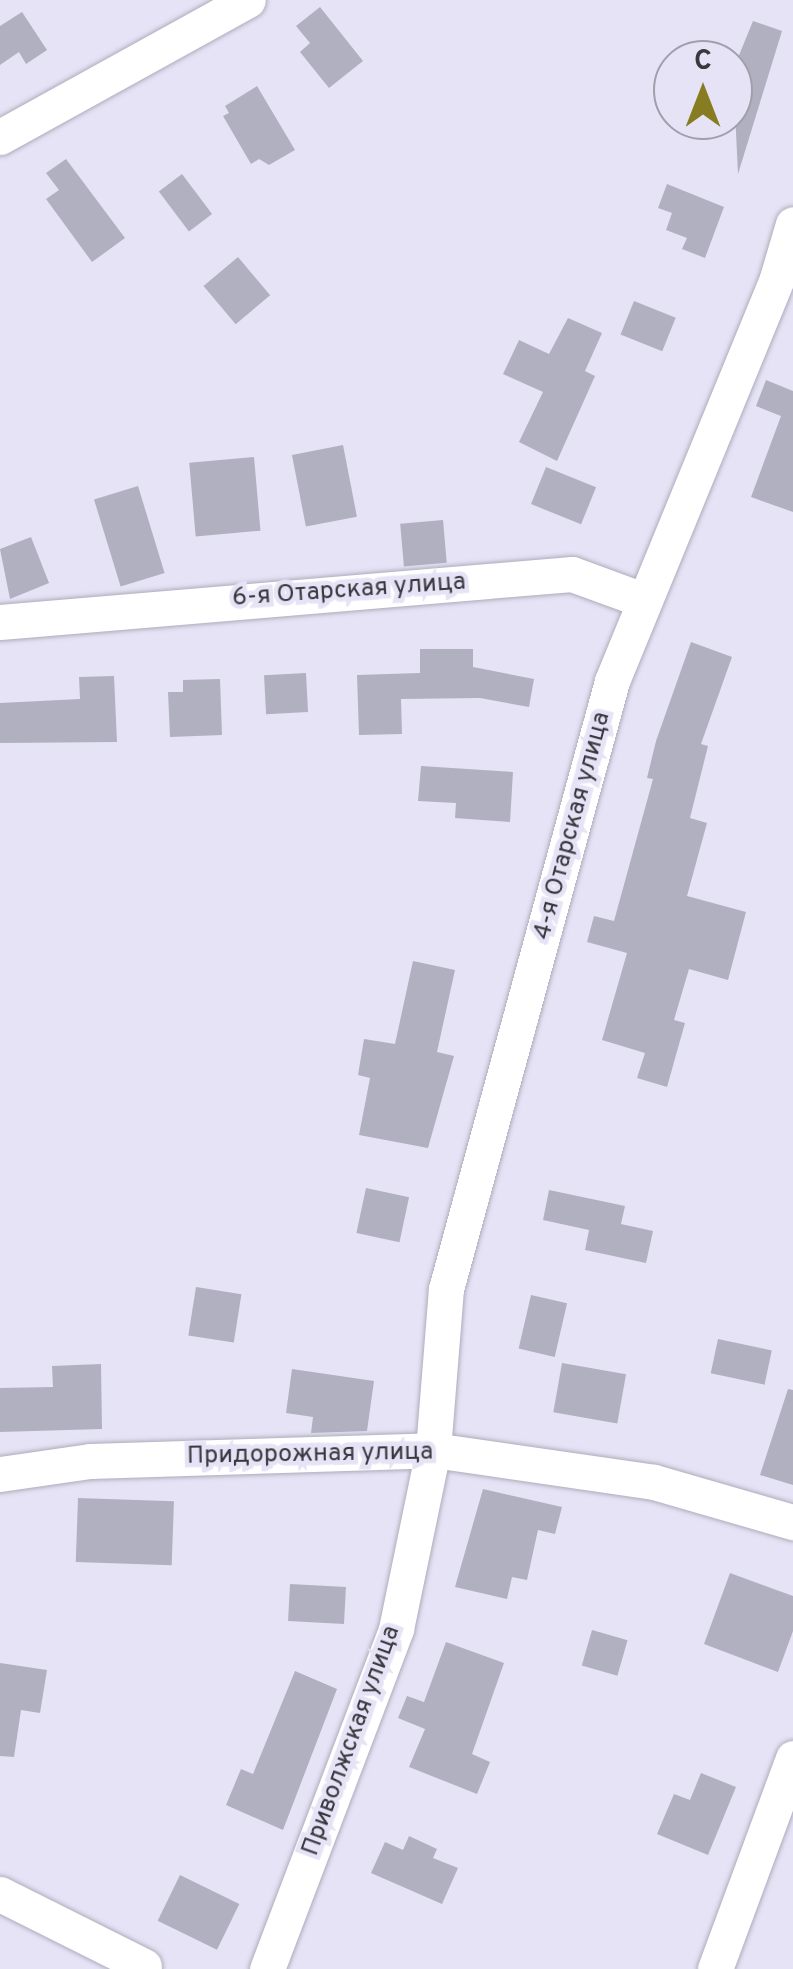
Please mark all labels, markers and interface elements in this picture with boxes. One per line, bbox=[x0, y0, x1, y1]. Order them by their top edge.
north arrow bbox=[653, 40, 753, 140]
text: С bbox=[694, 44, 712, 80]
street label: 6-я Отарская улица bbox=[231, 568, 467, 614]
street label: 4-я Отарская улица bbox=[528, 709, 618, 943]
street label: Придорожная улица bbox=[187, 1438, 433, 1472]
street label: Приволжская улица bbox=[296, 1622, 408, 1860]

